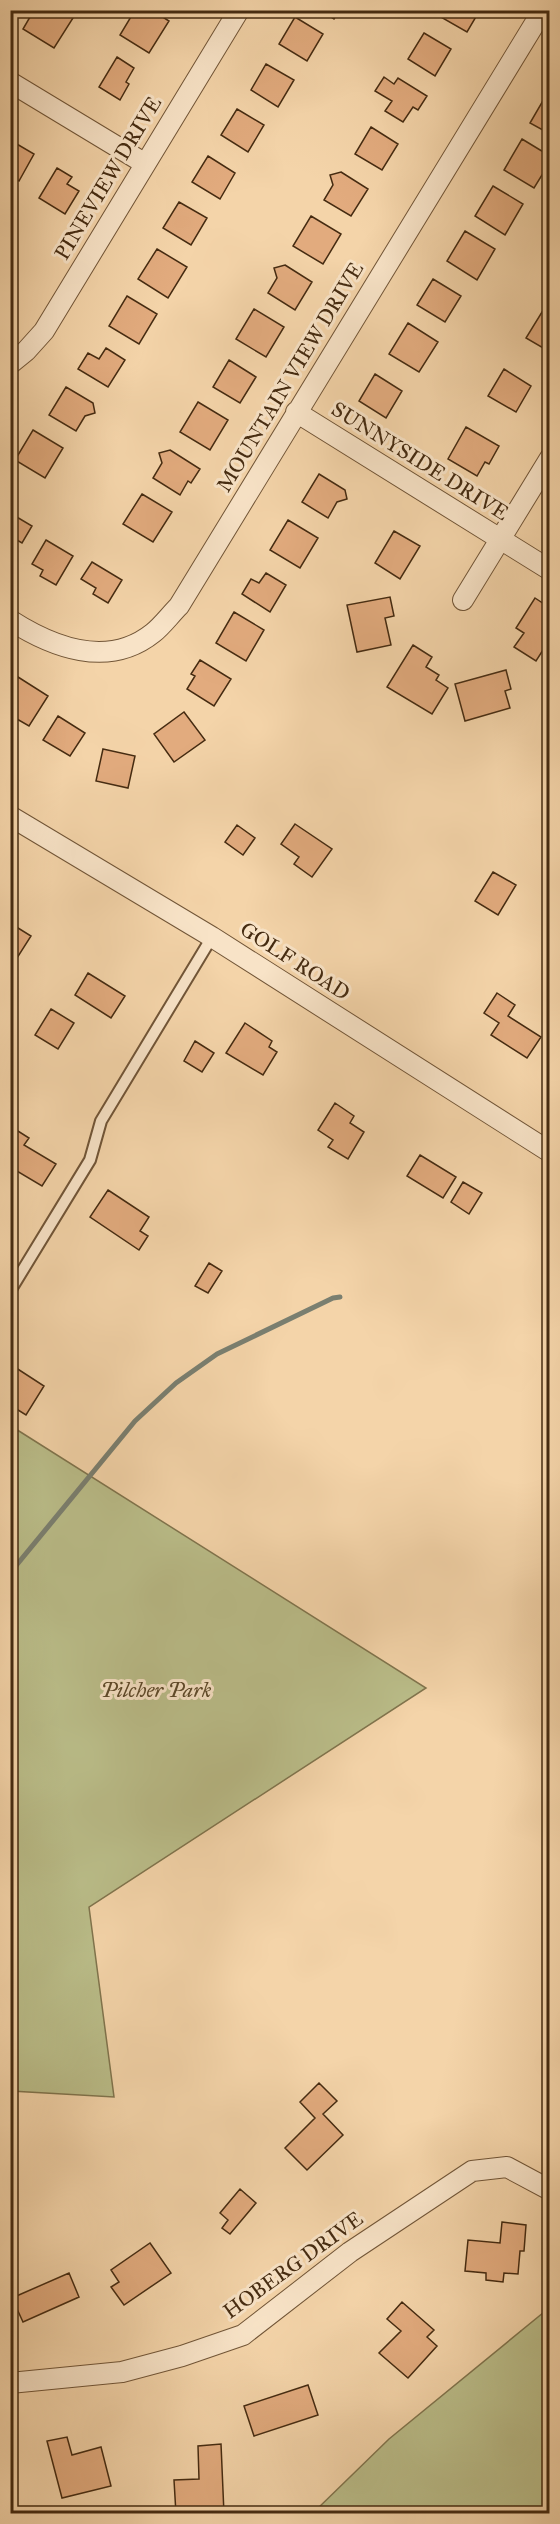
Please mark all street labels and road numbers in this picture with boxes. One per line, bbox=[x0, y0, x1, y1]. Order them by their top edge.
street label: PINEVIEW DRIVE bbox=[49, 91, 167, 265]
street label: MOUNTAIN VIEW DRIVE bbox=[211, 257, 369, 497]
street label: SUNNYSIDE DRIVE bbox=[327, 396, 513, 526]
street label: GOLF ROAD bbox=[235, 916, 355, 1006]
street label: HOBERG DRIVE bbox=[218, 2206, 368, 2324]

